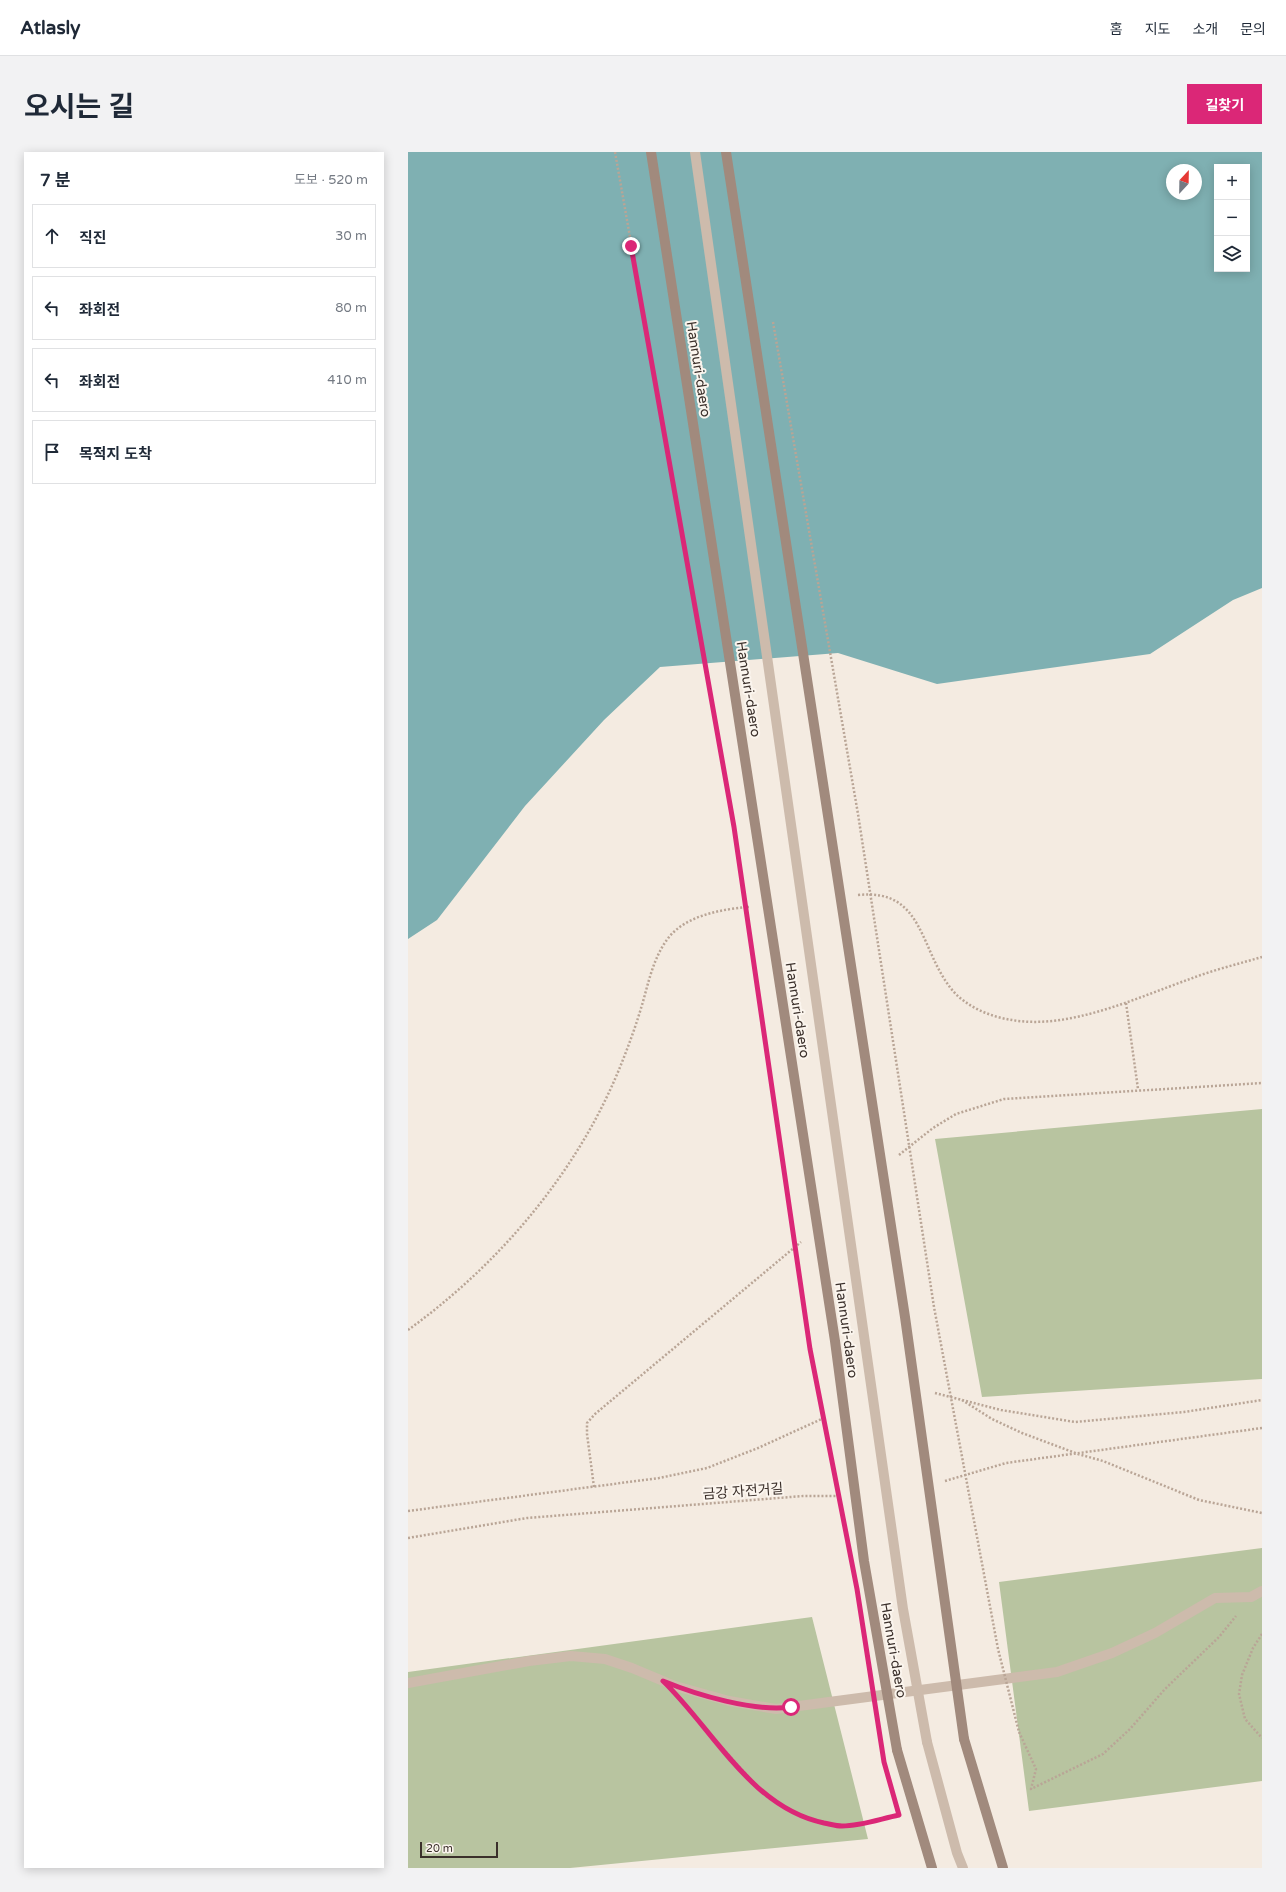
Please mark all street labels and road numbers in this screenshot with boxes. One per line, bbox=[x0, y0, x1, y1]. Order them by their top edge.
street label: Hannuri-daero bbox=[683, 320, 714, 418]
street label: Hannuri-daero bbox=[733, 640, 764, 738]
street label: Hannuri-daero bbox=[782, 961, 813, 1059]
street label: Hannuri-daero bbox=[831, 1281, 862, 1379]
street label: 금강 자전거길 bbox=[702, 1480, 784, 1503]
street label: Hannuri-daero bbox=[877, 1601, 910, 1699]

